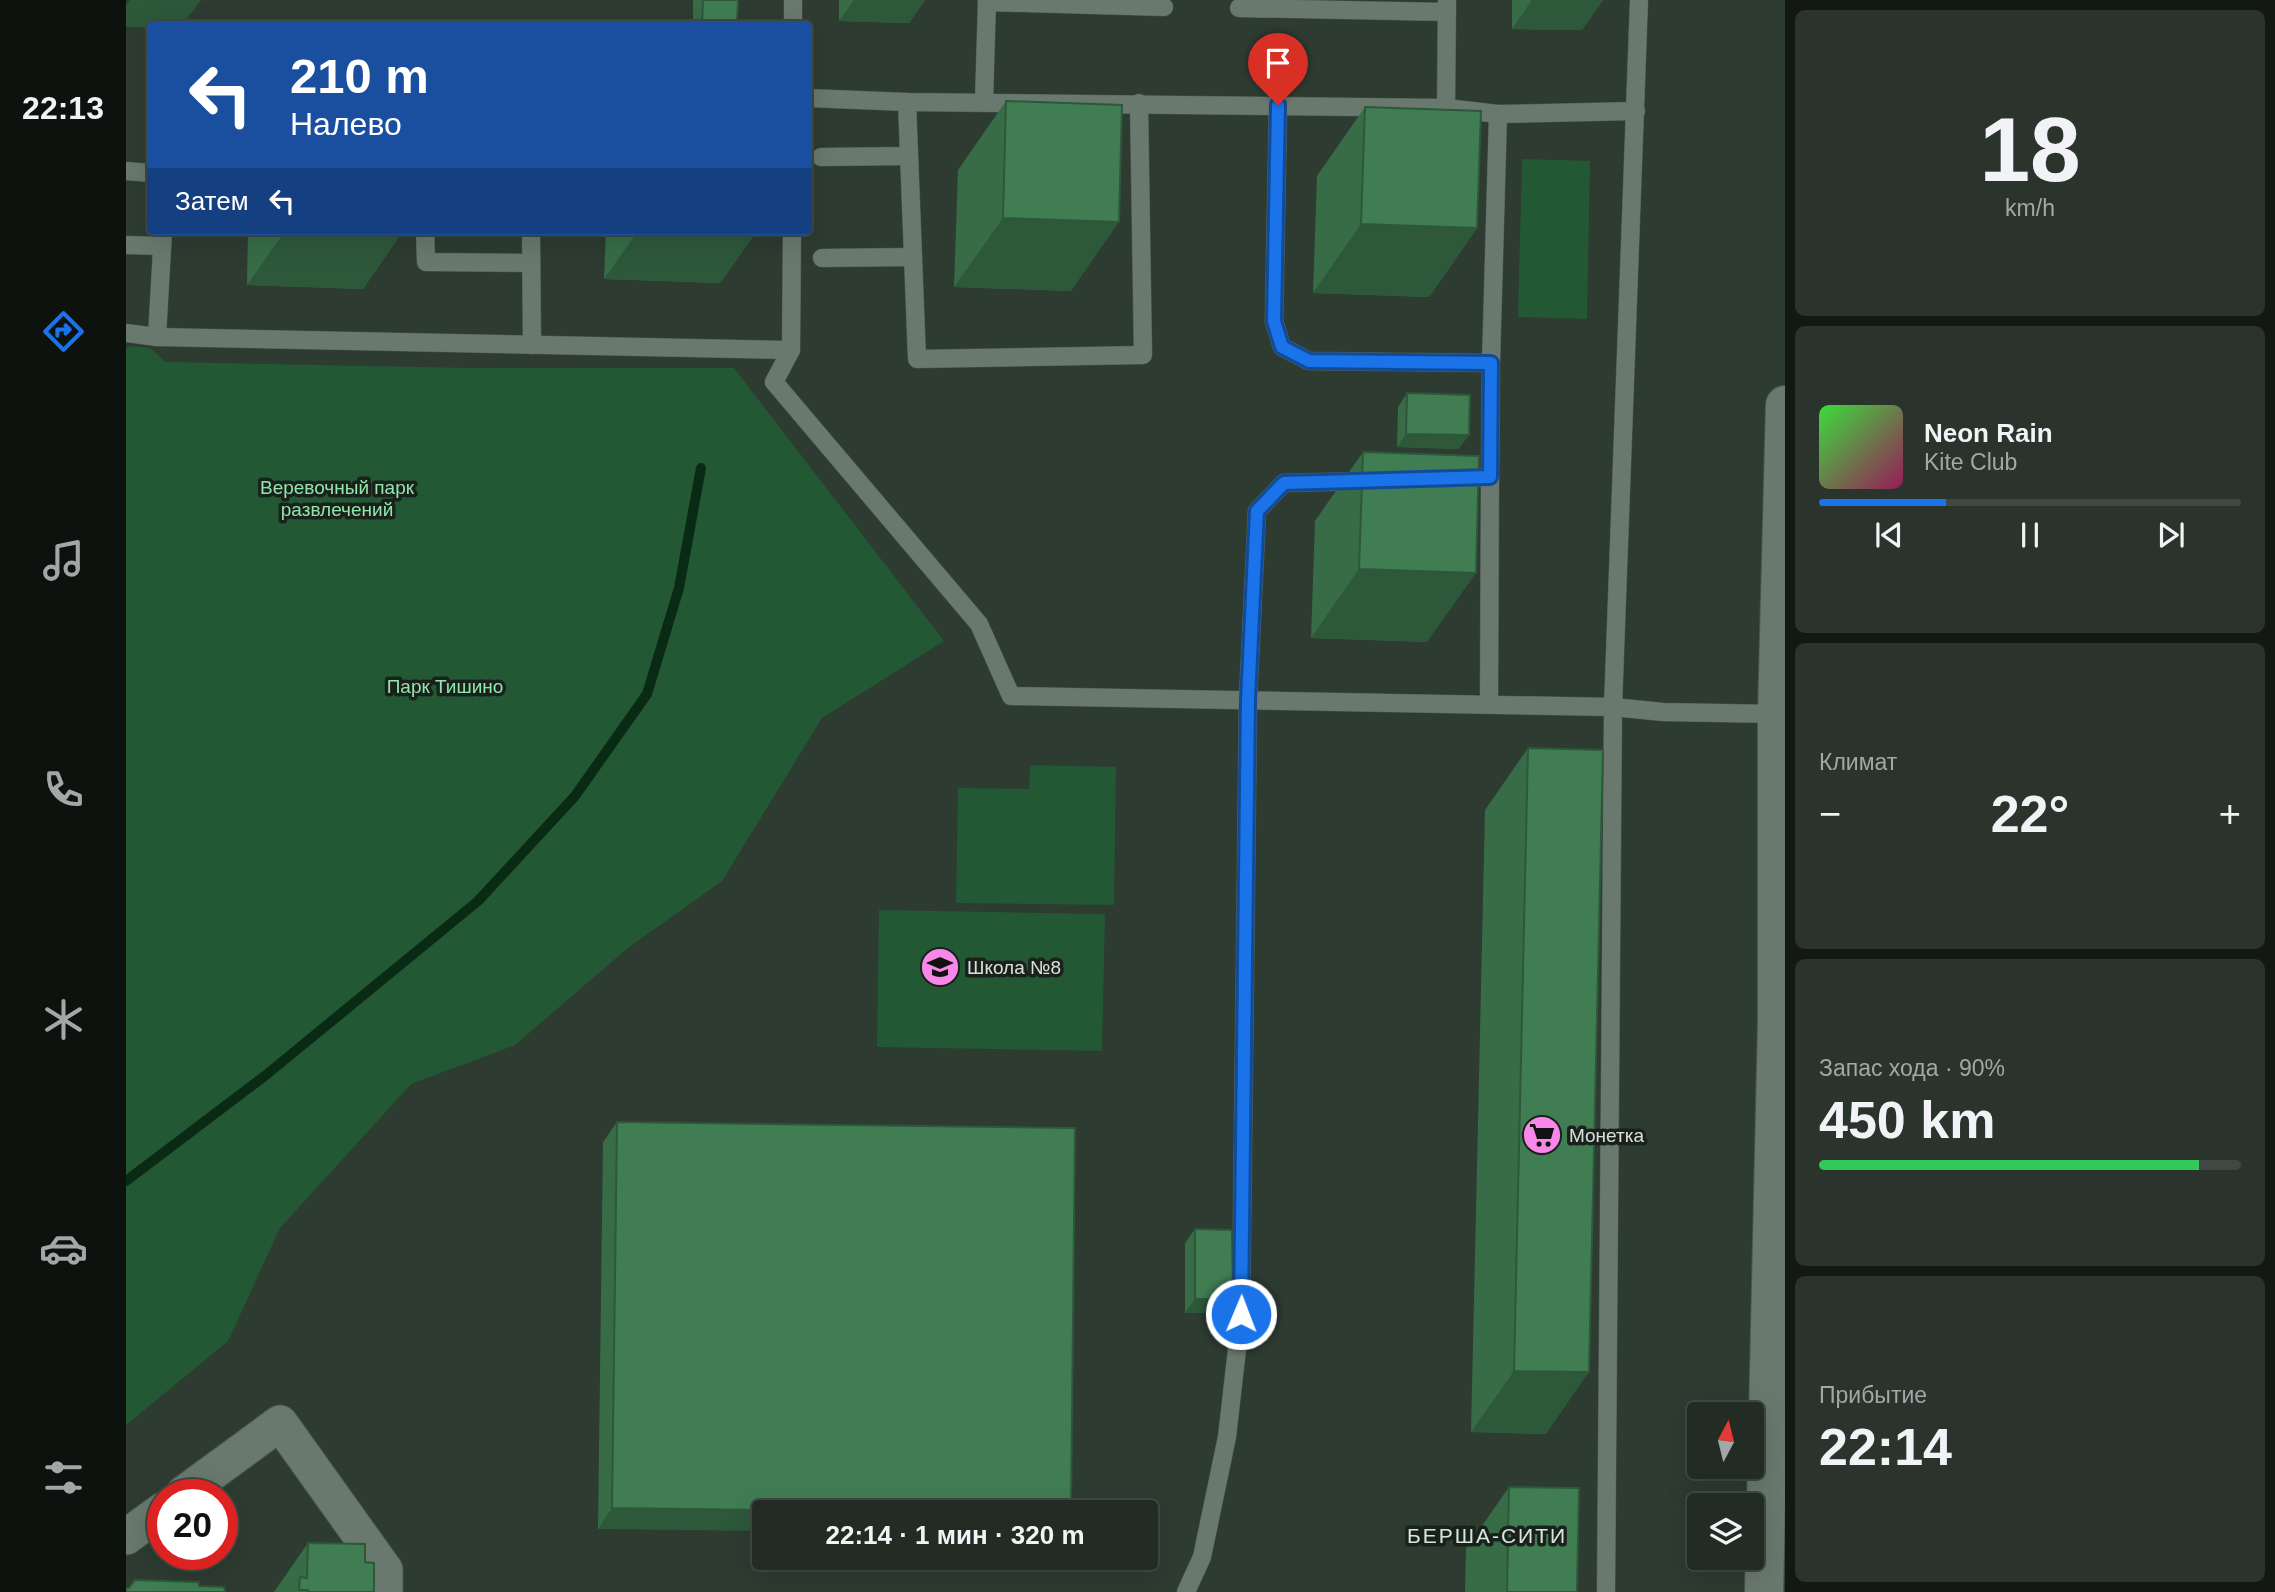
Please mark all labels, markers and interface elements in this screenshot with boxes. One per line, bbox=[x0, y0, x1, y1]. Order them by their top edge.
pin bbox=[1248, 33, 1308, 105]
icon: arrive bbox=[1259, 44, 1297, 82]
icon: left bbox=[175, 49, 266, 140]
text: 210 m bbox=[290, 49, 429, 103]
text: 22:13 bbox=[22, 90, 104, 126]
text: 18 bbox=[1979, 99, 2081, 200]
text: Налево bbox=[290, 106, 402, 142]
icon: left bbox=[263, 182, 301, 220]
text: Затем bbox=[175, 186, 249, 216]
text: km/h bbox=[2005, 195, 2055, 221]
icon: directions bbox=[39, 307, 88, 356]
text: Neon Rain bbox=[1924, 418, 2053, 448]
text: Kite Club bbox=[1924, 449, 2017, 475]
park label: Веревочный парк развлечений bbox=[260, 477, 415, 520]
icon: previous bbox=[1870, 516, 1908, 554]
icon: pause bbox=[2011, 516, 2049, 554]
icon: next bbox=[2152, 516, 2190, 554]
icon: music bbox=[39, 536, 88, 585]
park label: Парк Тишино bbox=[387, 676, 503, 697]
text: Климат bbox=[1819, 749, 1897, 775]
icon: phone bbox=[39, 765, 88, 814]
text: 22° bbox=[1991, 785, 2069, 843]
text: − bbox=[1819, 793, 1841, 835]
text: + bbox=[2219, 793, 2241, 835]
school or university icon: Школа №8 bbox=[919, 946, 961, 988]
place label: Школа №8 bbox=[967, 957, 1061, 978]
icon: climate bbox=[39, 995, 88, 1044]
text: Запас хода · 90% bbox=[1819, 1055, 2005, 1081]
text: 450 km bbox=[1819, 1091, 1995, 1149]
supermarket icon: Монетка bbox=[1521, 1114, 1563, 1156]
place label: Монетка bbox=[1569, 1125, 1644, 1146]
icon: car bbox=[39, 1224, 88, 1273]
position arrow bbox=[1204, 1277, 1278, 1351]
text: Прибытие bbox=[1819, 1382, 1927, 1408]
north arrow bbox=[1687, 1402, 1764, 1479]
map controls bbox=[1687, 1402, 1764, 1570]
text: 22:14 bbox=[1819, 1418, 1952, 1476]
icon: filters bbox=[39, 1453, 88, 1502]
speed limit sign: 20 bbox=[147, 1479, 238, 1570]
button: layers bbox=[1687, 1493, 1764, 1570]
text: 22:14 · 1 мин · 320 m bbox=[825, 1520, 1085, 1550]
district label: БЕРША-СИТИ bbox=[1407, 1524, 1567, 1547]

